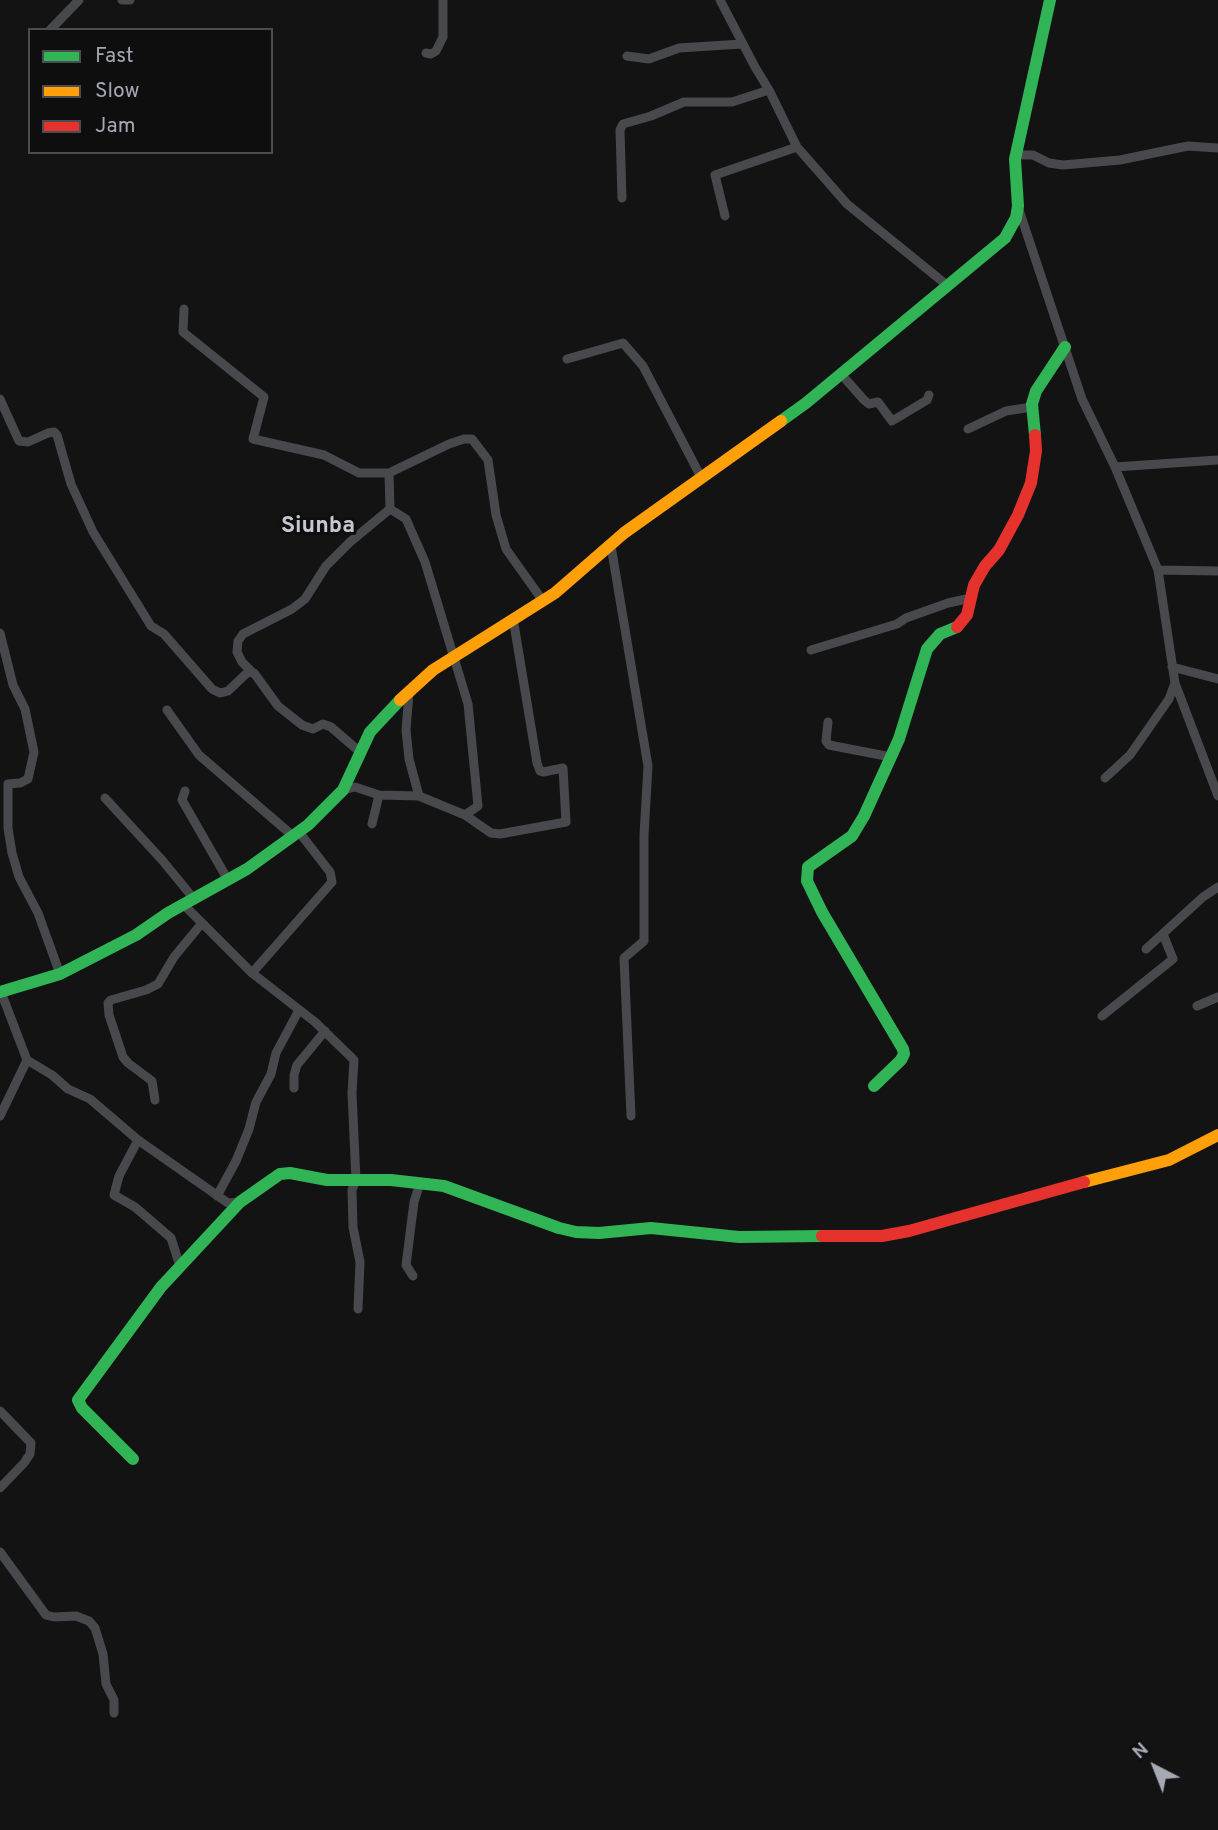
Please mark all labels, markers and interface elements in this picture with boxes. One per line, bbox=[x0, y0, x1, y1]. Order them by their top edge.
legend bbox=[28, 28, 273, 154]
text: Fast bbox=[95, 43, 134, 70]
text: Slow bbox=[95, 78, 140, 105]
text: Jam bbox=[95, 113, 136, 140]
district label: Siunba bbox=[281, 513, 355, 541]
north arrow bbox=[1120, 1732, 1190, 1802]
text: N bbox=[1128, 1738, 1154, 1765]

